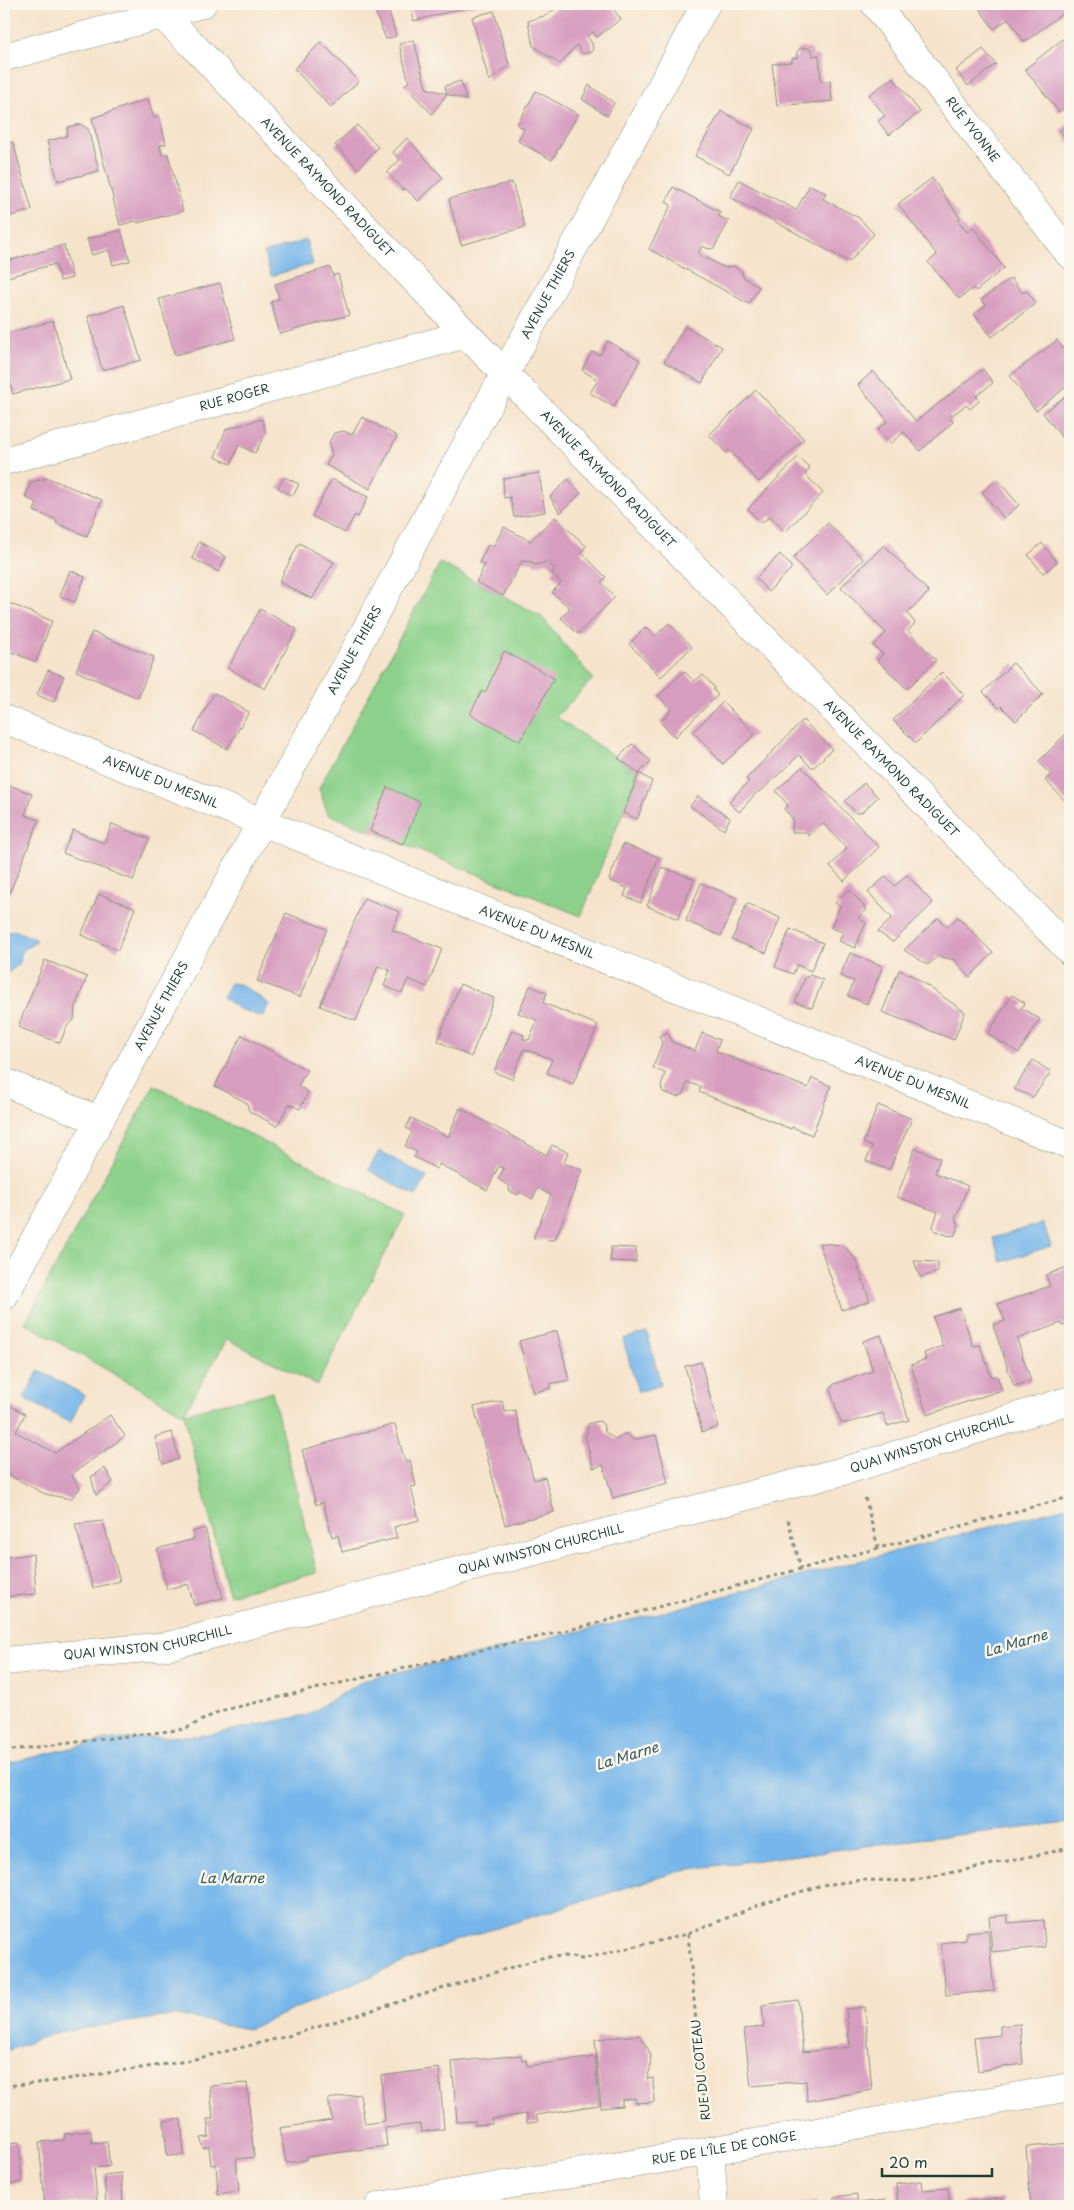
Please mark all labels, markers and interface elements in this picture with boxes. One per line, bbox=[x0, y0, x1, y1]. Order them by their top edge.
street label: RUE YVONNE bbox=[942, 92, 1005, 165]
street label: AVENUE RAYMOND RADIGUET bbox=[257, 113, 399, 261]
street label: AVENUE THIERS bbox=[516, 246, 579, 342]
street label: RUE ROGER bbox=[197, 378, 272, 415]
street label: AVENUE RAYMOND RADIGUET bbox=[537, 405, 681, 552]
street label: AVENUE THIERS bbox=[323, 602, 386, 697]
street label: AVENUE RAYMOND RADIGUET bbox=[820, 695, 964, 841]
street label: AVENUE DU MESNIL bbox=[101, 750, 222, 812]
street label: AVENUE DU MESNIL bbox=[477, 900, 598, 962]
street label: AVENUE THIERS bbox=[129, 958, 192, 1053]
street label: AVENUE DU MESNIL bbox=[853, 1050, 974, 1113]
street label: QUAI WINSTON CHURCHILL bbox=[848, 1408, 1016, 1477]
street label: QUAI WINSTON CHURCHILL bbox=[456, 1518, 626, 1578]
street label: QUAI WINSTON CHURCHILL bbox=[63, 1620, 234, 1664]
water label: La Marne bbox=[982, 1623, 1051, 1662]
water label: La Marne bbox=[593, 1736, 662, 1775]
water label: La Marne bbox=[200, 1867, 266, 1888]
street label: RUE DU COTEAU bbox=[686, 2019, 714, 2122]
street label: RUE DE L'ÎLE DE CONGE bbox=[650, 2126, 798, 2169]
scale bar bbox=[882, 2145, 992, 2177]
text: 20 m bbox=[889, 2150, 928, 2173]

